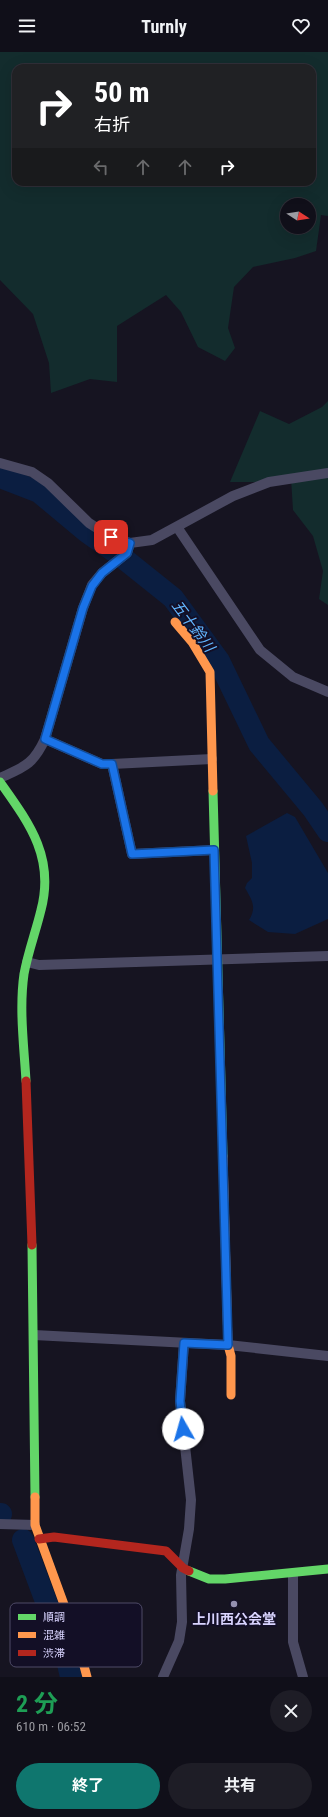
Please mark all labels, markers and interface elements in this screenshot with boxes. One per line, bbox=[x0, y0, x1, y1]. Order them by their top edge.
icon: menu bbox=[16, 15, 38, 37]
icon: heart bbox=[290, 15, 312, 37]
text: Turnly bbox=[141, 16, 187, 37]
text: 50 m bbox=[94, 76, 150, 109]
icon: right bbox=[28, 80, 80, 132]
text: 右折 bbox=[94, 114, 130, 135]
icon: left bbox=[90, 156, 112, 178]
icon: ahead bbox=[132, 156, 154, 178]
icon: ahead bbox=[174, 156, 196, 178]
icon: right bbox=[216, 156, 238, 178]
north arrow bbox=[280, 198, 316, 234]
map controls bbox=[280, 198, 316, 234]
pin bbox=[94, 520, 128, 554]
icon: arrive bbox=[100, 526, 122, 548]
water label: 五十鈴川 bbox=[168, 597, 219, 657]
position arrow bbox=[162, 1408, 204, 1450]
marker: 上川西公会堂 bbox=[229, 1599, 239, 1609]
legend bbox=[10, 1603, 142, 1667]
text: 順調 bbox=[43, 1611, 65, 1624]
place label: 上川西公会堂 bbox=[192, 1611, 276, 1627]
text: 混雑 bbox=[43, 1629, 65, 1642]
text: 渋滞 bbox=[43, 1647, 65, 1660]
text: 2 分 bbox=[16, 1690, 58, 1718]
button: close bbox=[270, 1690, 312, 1732]
text: 610 m · 06:52 bbox=[16, 1719, 86, 1734]
button: 終了 bbox=[16, 1763, 160, 1809]
button: 共有 bbox=[168, 1763, 312, 1809]

